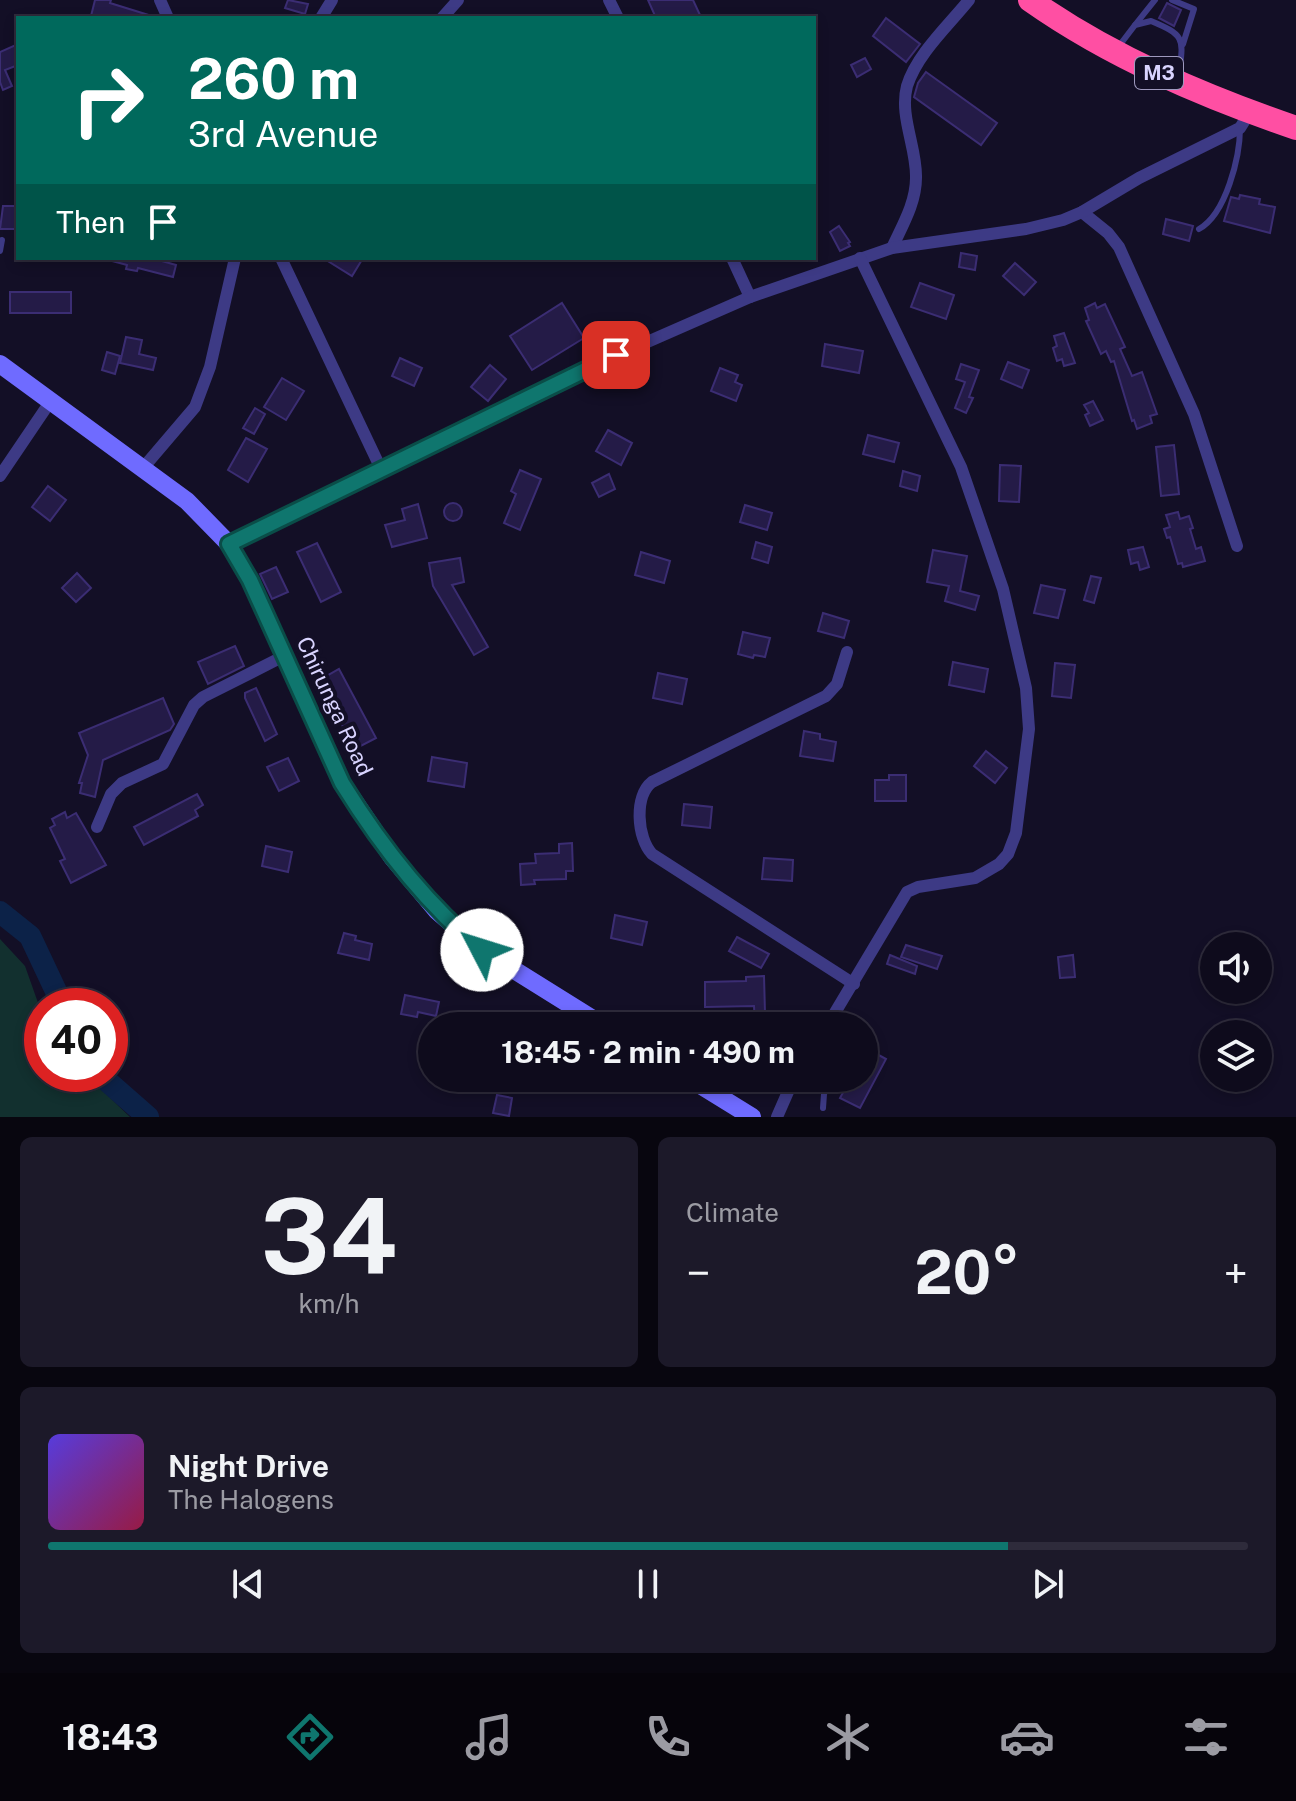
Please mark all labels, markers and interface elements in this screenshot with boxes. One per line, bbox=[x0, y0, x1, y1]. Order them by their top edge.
text: 260 m bbox=[188, 46, 359, 112]
icon: right bbox=[56, 48, 160, 152]
road number: M3 bbox=[1135, 57, 1183, 89]
text: 3rd Avenue bbox=[188, 113, 378, 155]
icon: arrive bbox=[141, 200, 185, 244]
text: Then bbox=[56, 204, 125, 240]
pin bbox=[582, 321, 650, 389]
icon: arrive bbox=[594, 333, 638, 377]
street label: Chirunga Road bbox=[291, 632, 379, 780]
position arrow bbox=[440, 908, 524, 992]
map controls bbox=[1200, 932, 1272, 1092]
button: sound bbox=[1200, 932, 1272, 1004]
speed limit sign: 40 bbox=[24, 988, 128, 1092]
button: layers bbox=[1200, 1020, 1272, 1092]
text: 18:45 · 2 min · 490 m bbox=[501, 1034, 795, 1070]
text: 34 bbox=[260, 1175, 398, 1297]
text: Climate bbox=[686, 1197, 779, 1228]
text: 20° bbox=[914, 1237, 1020, 1308]
text: − bbox=[686, 1247, 710, 1299]
text: + bbox=[1224, 1247, 1248, 1299]
text: km/h bbox=[298, 1288, 360, 1319]
text: Night Drive bbox=[168, 1448, 329, 1484]
text: The Halogens bbox=[168, 1484, 334, 1515]
icon: previous bbox=[226, 1562, 270, 1606]
icon: pause bbox=[626, 1562, 670, 1606]
icon: next bbox=[1026, 1562, 1070, 1606]
icon: directions bbox=[282, 1709, 338, 1765]
icon: music bbox=[461, 1709, 517, 1765]
icon: phone bbox=[640, 1709, 696, 1765]
icon: climate bbox=[820, 1709, 876, 1765]
icon: car bbox=[999, 1709, 1055, 1765]
icon: filters bbox=[1178, 1709, 1234, 1765]
text: 18:43 bbox=[62, 1716, 158, 1758]

